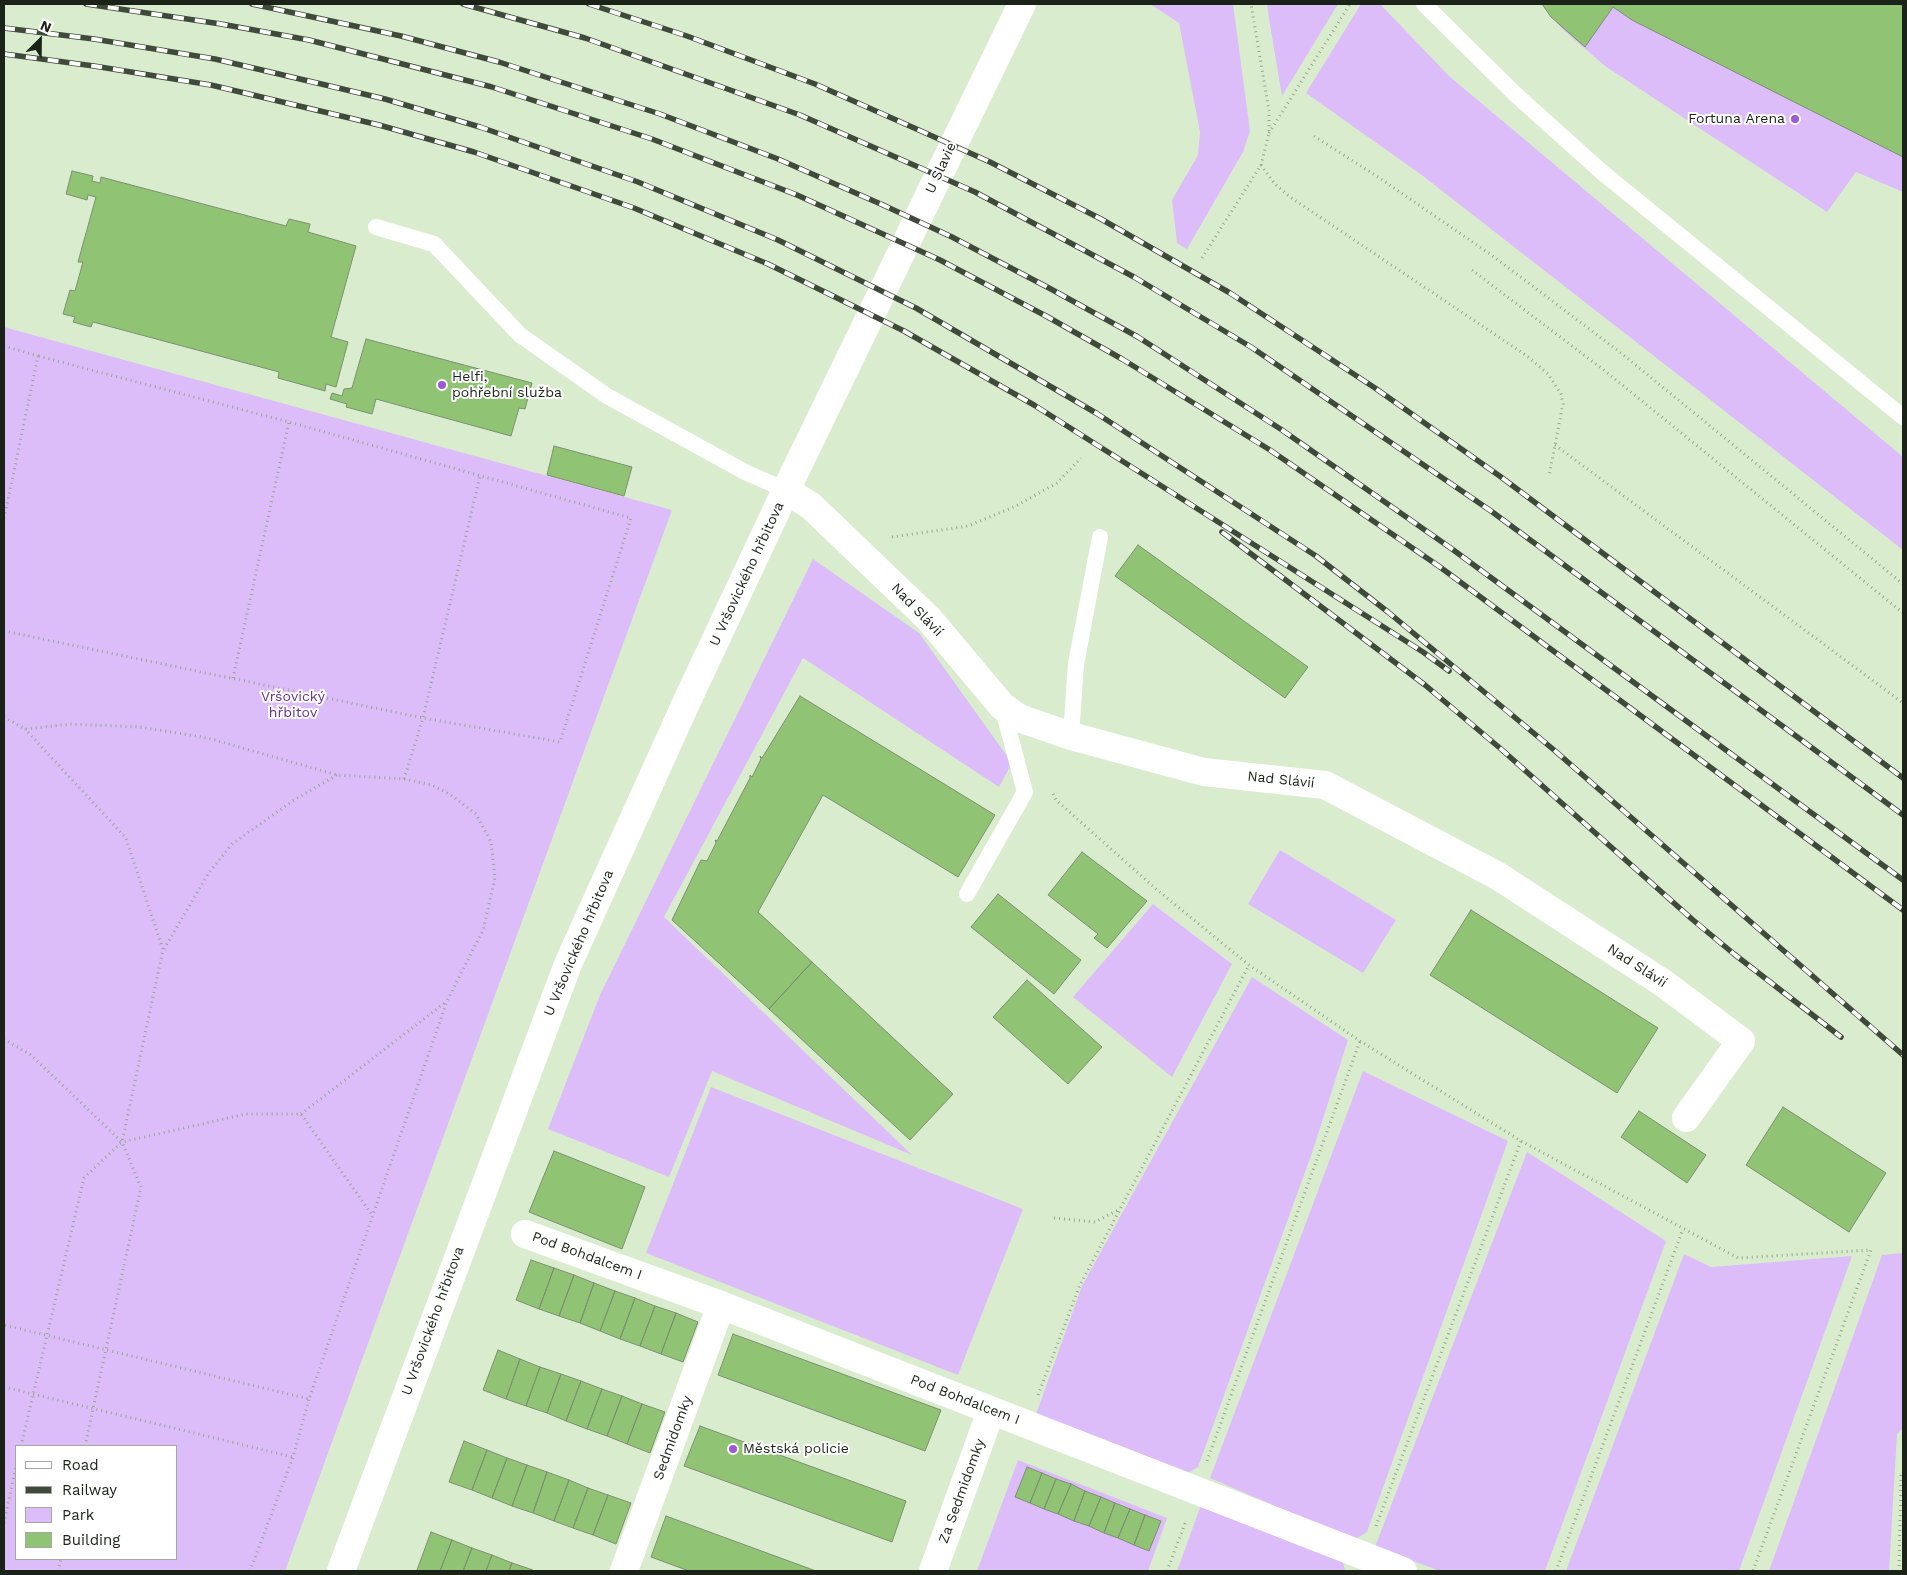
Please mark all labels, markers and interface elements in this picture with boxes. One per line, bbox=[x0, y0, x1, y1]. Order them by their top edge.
north arrow bbox=[15, 15, 65, 65]
text: N bbox=[38, 17, 54, 36]
place label: Fortuna Arena bbox=[1688, 111, 1785, 127]
marker: Fortuna Arena bbox=[1789, 113, 1801, 125]
street label: U Slavie bbox=[922, 140, 960, 196]
place label: Helfi, pohřební služba bbox=[452, 369, 562, 402]
marker: Helfi, pohřební služba bbox=[436, 379, 448, 391]
street label: U Vršovického hřbitova bbox=[706, 499, 788, 649]
street label: Nad Slávií bbox=[888, 580, 946, 640]
park label: Vršovický hřbitov bbox=[261, 689, 325, 722]
street label: Nad Slávií bbox=[1247, 768, 1315, 792]
street label: U Vršovického hřbitova bbox=[541, 867, 617, 1019]
street label: Nad Slávií bbox=[1604, 941, 1670, 991]
street label: Pod Bohdalcem I bbox=[530, 1228, 644, 1284]
street label: U Vršovického hřbitova bbox=[398, 1244, 468, 1398]
street label: Pod Bohdalcem I bbox=[908, 1371, 1022, 1429]
street label: Sedmidomky bbox=[650, 1394, 696, 1482]
street label: Za Sedmidomky bbox=[935, 1436, 989, 1546]
place label: Městská policie bbox=[743, 1441, 849, 1457]
marker: Městská policie bbox=[727, 1443, 739, 1455]
legend bbox=[15, 1445, 178, 1560]
text: Road bbox=[62, 1456, 99, 1474]
text: Railway bbox=[62, 1481, 117, 1499]
text: Park bbox=[62, 1506, 94, 1524]
text: Building bbox=[62, 1531, 120, 1549]

